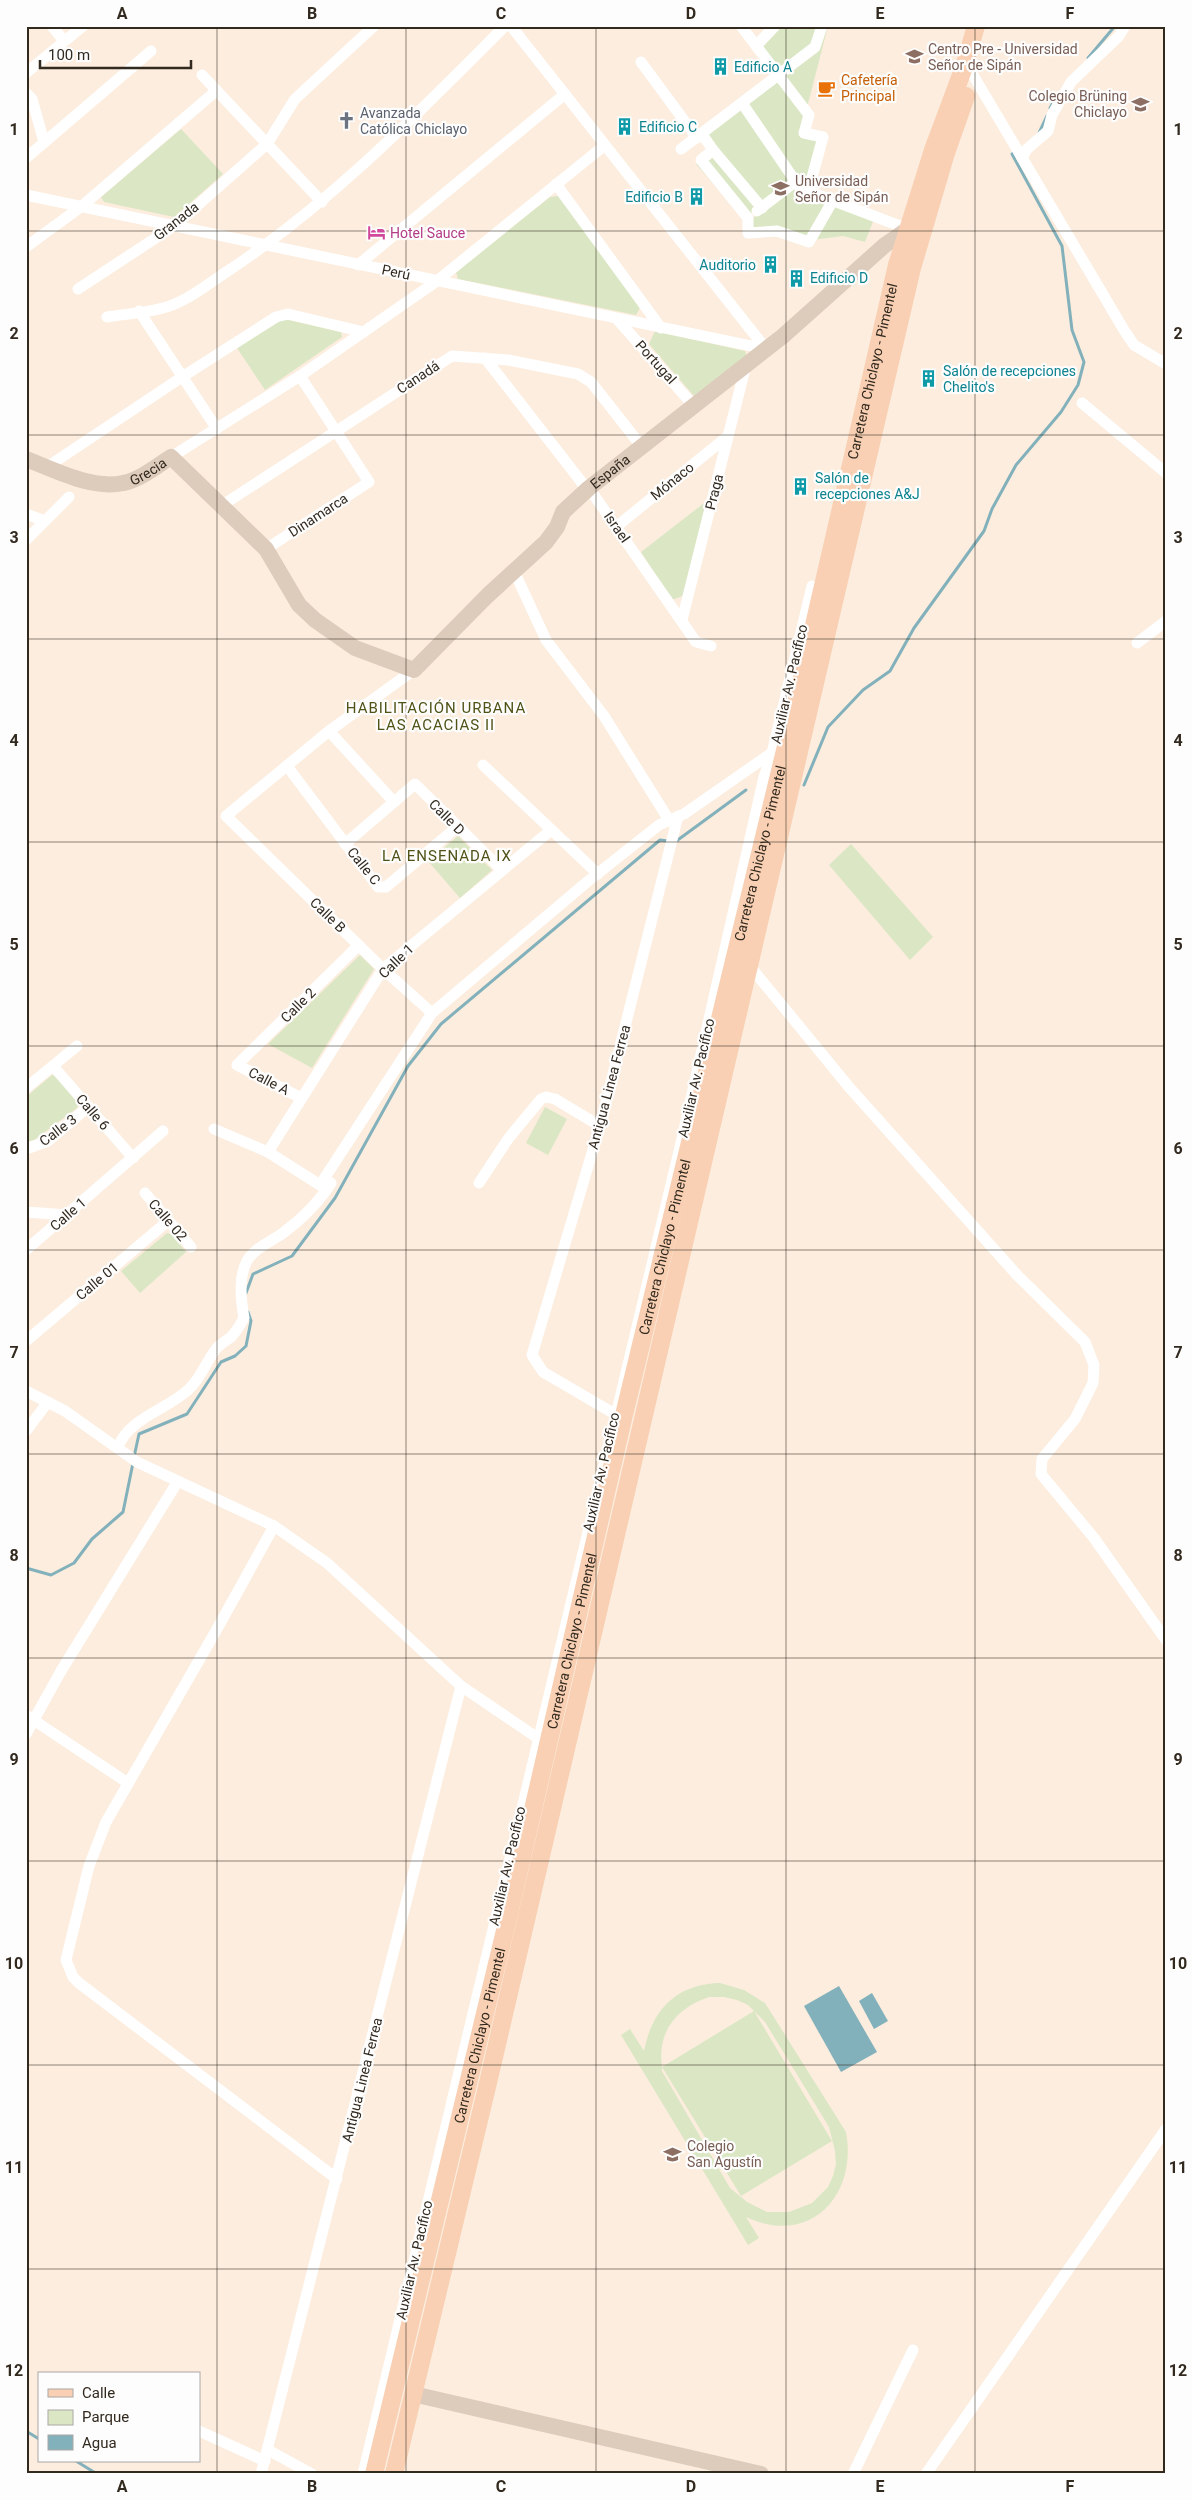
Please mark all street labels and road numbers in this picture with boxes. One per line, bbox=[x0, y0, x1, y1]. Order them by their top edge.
street label: Granada bbox=[150, 199, 202, 243]
street label: Perú bbox=[380, 261, 412, 283]
street label: Carretera Chiclayo - Pimentel bbox=[844, 282, 901, 461]
street label: Portugal bbox=[632, 337, 680, 387]
street label: Canadá bbox=[394, 357, 442, 397]
street label: España bbox=[587, 451, 633, 492]
street label: Grecia bbox=[127, 454, 169, 489]
street label: Mónaco bbox=[647, 459, 697, 503]
street label: Praga bbox=[702, 472, 726, 512]
street label: Dinamarca bbox=[285, 490, 351, 540]
street label: Israel bbox=[601, 509, 633, 545]
street label: Auxiliar Av. Pacífico bbox=[767, 623, 811, 745]
street label: Carretera Chiclayo - Pimentel bbox=[731, 764, 789, 943]
street label: Calle D bbox=[426, 796, 468, 838]
street label: Calle C bbox=[344, 844, 384, 888]
street label: Calle B bbox=[307, 894, 349, 936]
street label: Calle 1 bbox=[375, 941, 417, 981]
street label: Calle 2 bbox=[277, 984, 319, 1026]
street label: Auxiliar Av. Pacífico bbox=[674, 1017, 718, 1139]
street label: Antigua Linea Ferrea bbox=[585, 1023, 633, 1151]
street label: Calle A bbox=[246, 1064, 292, 1098]
street label: Calle 6 bbox=[73, 1091, 113, 1133]
street label: Calle 3 bbox=[36, 1111, 80, 1149]
street label: Carretera Chiclayo - Pimentel bbox=[636, 1158, 694, 1336]
street label: Calle 1 bbox=[47, 1194, 89, 1234]
street label: Calle 02 bbox=[146, 1196, 191, 1244]
street label: Calle 01 bbox=[73, 1259, 121, 1303]
street label: Auxiliar Av. Pacífico bbox=[579, 1411, 623, 1533]
street label: Carretera Chiclayo - Pimentel bbox=[544, 1552, 600, 1731]
street label: Auxiliar Av. Pacífico bbox=[485, 1805, 529, 1927]
street label: Carretera Chiclayo - Pimentel bbox=[451, 1946, 509, 2125]
street label: Antigua Linea Ferrea bbox=[339, 2016, 385, 2144]
street label: Auxiliar Av. Pacífico bbox=[392, 2199, 436, 2321]

